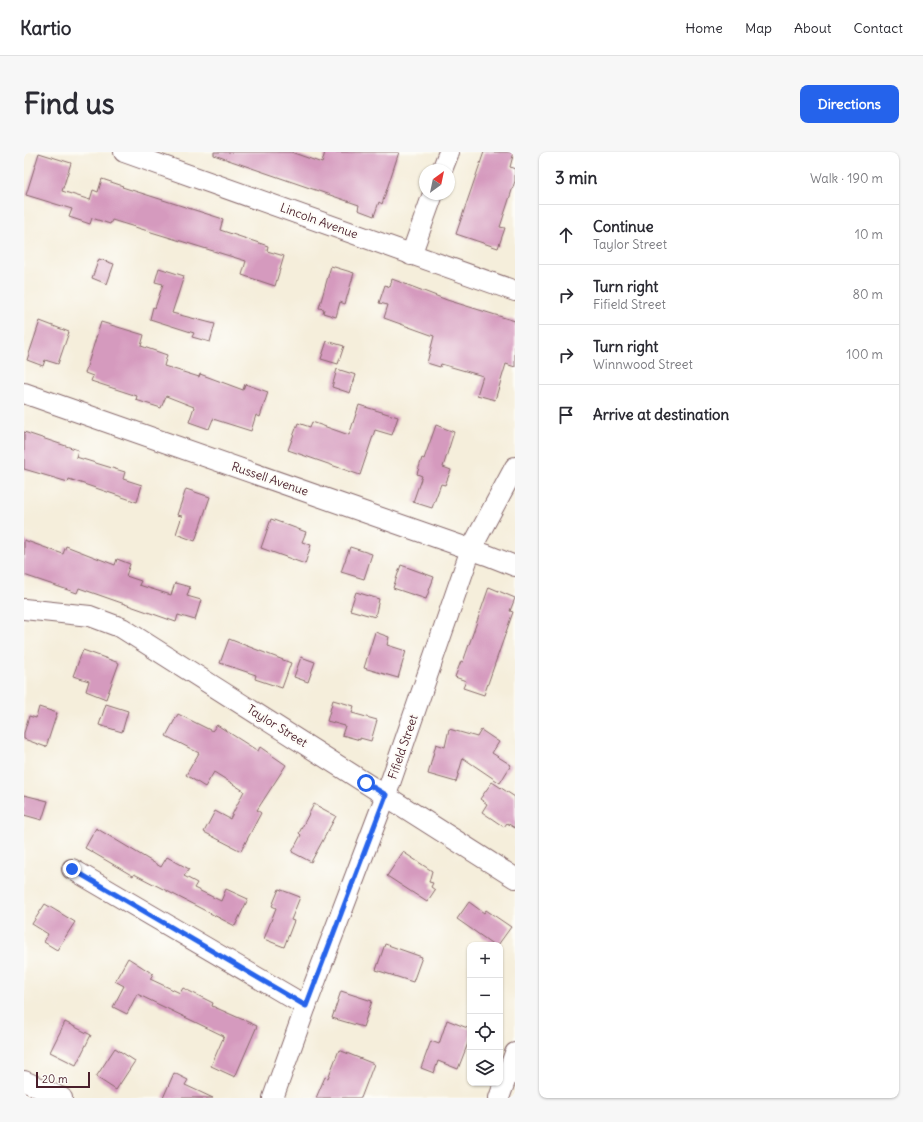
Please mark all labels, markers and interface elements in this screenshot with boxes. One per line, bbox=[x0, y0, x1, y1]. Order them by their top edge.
text: Kartio bbox=[20, 16, 72, 40]
text: Home bbox=[685, 19, 723, 37]
text: Map bbox=[745, 19, 772, 37]
text: About bbox=[794, 19, 832, 37]
text: Contact bbox=[854, 19, 903, 37]
button: Directions bbox=[800, 85, 899, 123]
text: Find us bbox=[24, 86, 115, 122]
north arrow bbox=[419, 164, 455, 200]
text: 3 min bbox=[555, 167, 597, 189]
text: Walk · 190 m bbox=[810, 170, 883, 187]
street label: Lincoln Avenue bbox=[278, 200, 360, 242]
text: Continue bbox=[593, 217, 654, 236]
icon: ahead bbox=[555, 224, 577, 246]
text: 10 m bbox=[855, 226, 883, 243]
text: Taylor Street bbox=[593, 236, 667, 253]
text: Turn right bbox=[593, 277, 658, 296]
icon: right bbox=[555, 284, 577, 306]
text: 80 m bbox=[852, 286, 883, 303]
text: Fifield Street bbox=[593, 296, 666, 313]
text: Turn right bbox=[593, 337, 658, 356]
icon: right bbox=[555, 344, 577, 366]
text: 100 m bbox=[846, 346, 883, 363]
text: Winnwood Street bbox=[593, 356, 693, 373]
icon: arrive bbox=[555, 404, 577, 426]
text: Arrive at destination bbox=[593, 405, 729, 424]
street label: Russell Avenue bbox=[230, 458, 311, 499]
street label: Taylor Street bbox=[244, 701, 310, 750]
street label: Fifield Street bbox=[384, 713, 421, 781]
route start bbox=[357, 774, 375, 792]
route end bbox=[63, 860, 81, 878]
map controls bbox=[467, 942, 503, 1086]
button: + bbox=[467, 942, 503, 978]
button: − bbox=[467, 978, 503, 1014]
button: locate bbox=[467, 1014, 503, 1050]
button: layers bbox=[467, 1050, 503, 1086]
scale bar bbox=[36, 1070, 90, 1089]
text: 20 m bbox=[42, 1072, 68, 1086]

